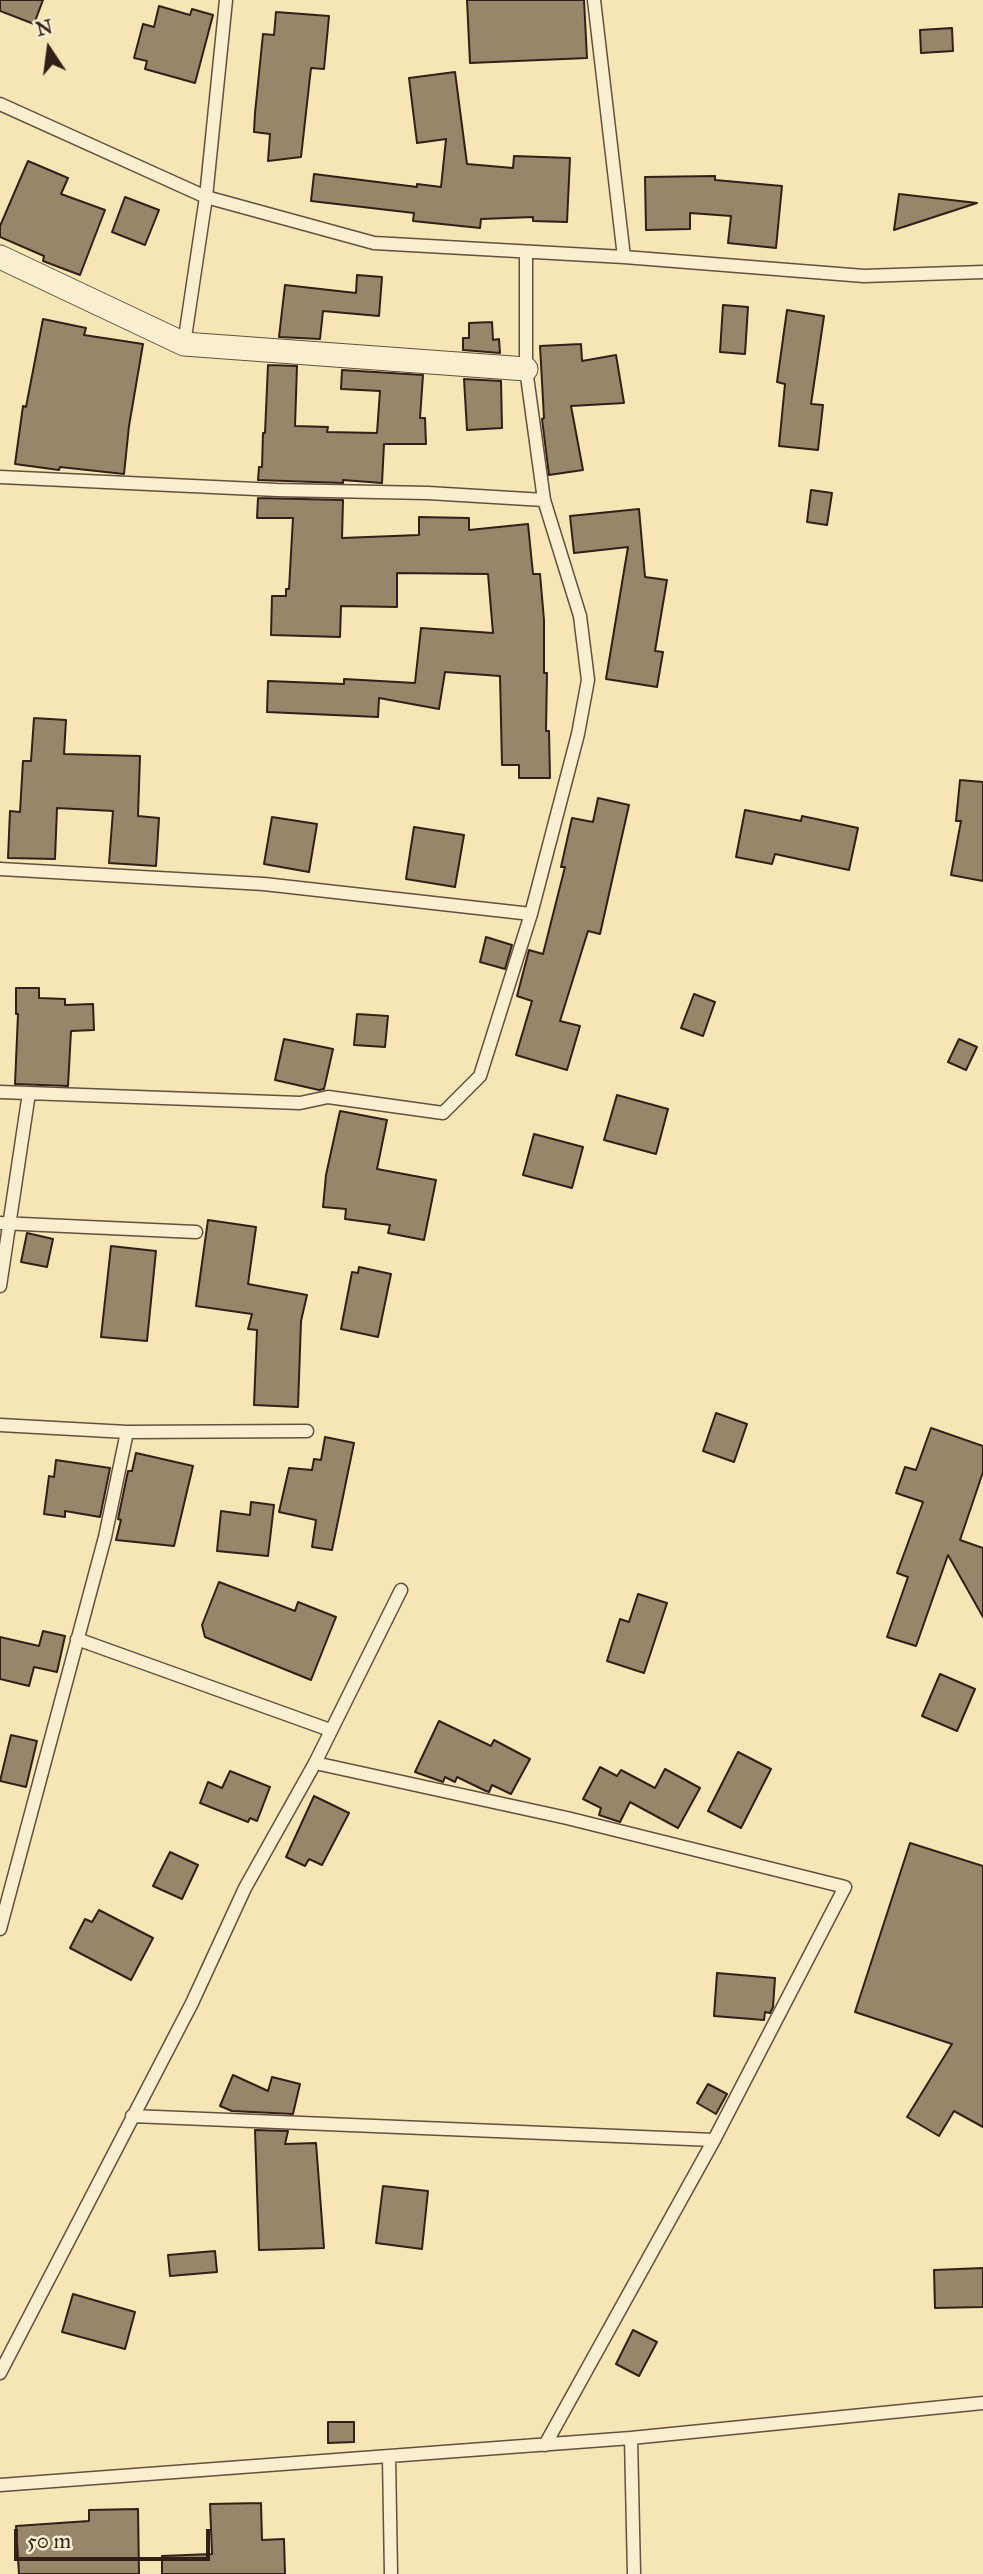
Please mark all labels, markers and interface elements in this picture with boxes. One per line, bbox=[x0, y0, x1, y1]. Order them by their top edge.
north arrow bbox=[14, 14, 84, 84]
text: N bbox=[34, 15, 55, 41]
scale bar bbox=[18, 2514, 214, 2558]
text: 50 m bbox=[27, 2528, 71, 2554]

